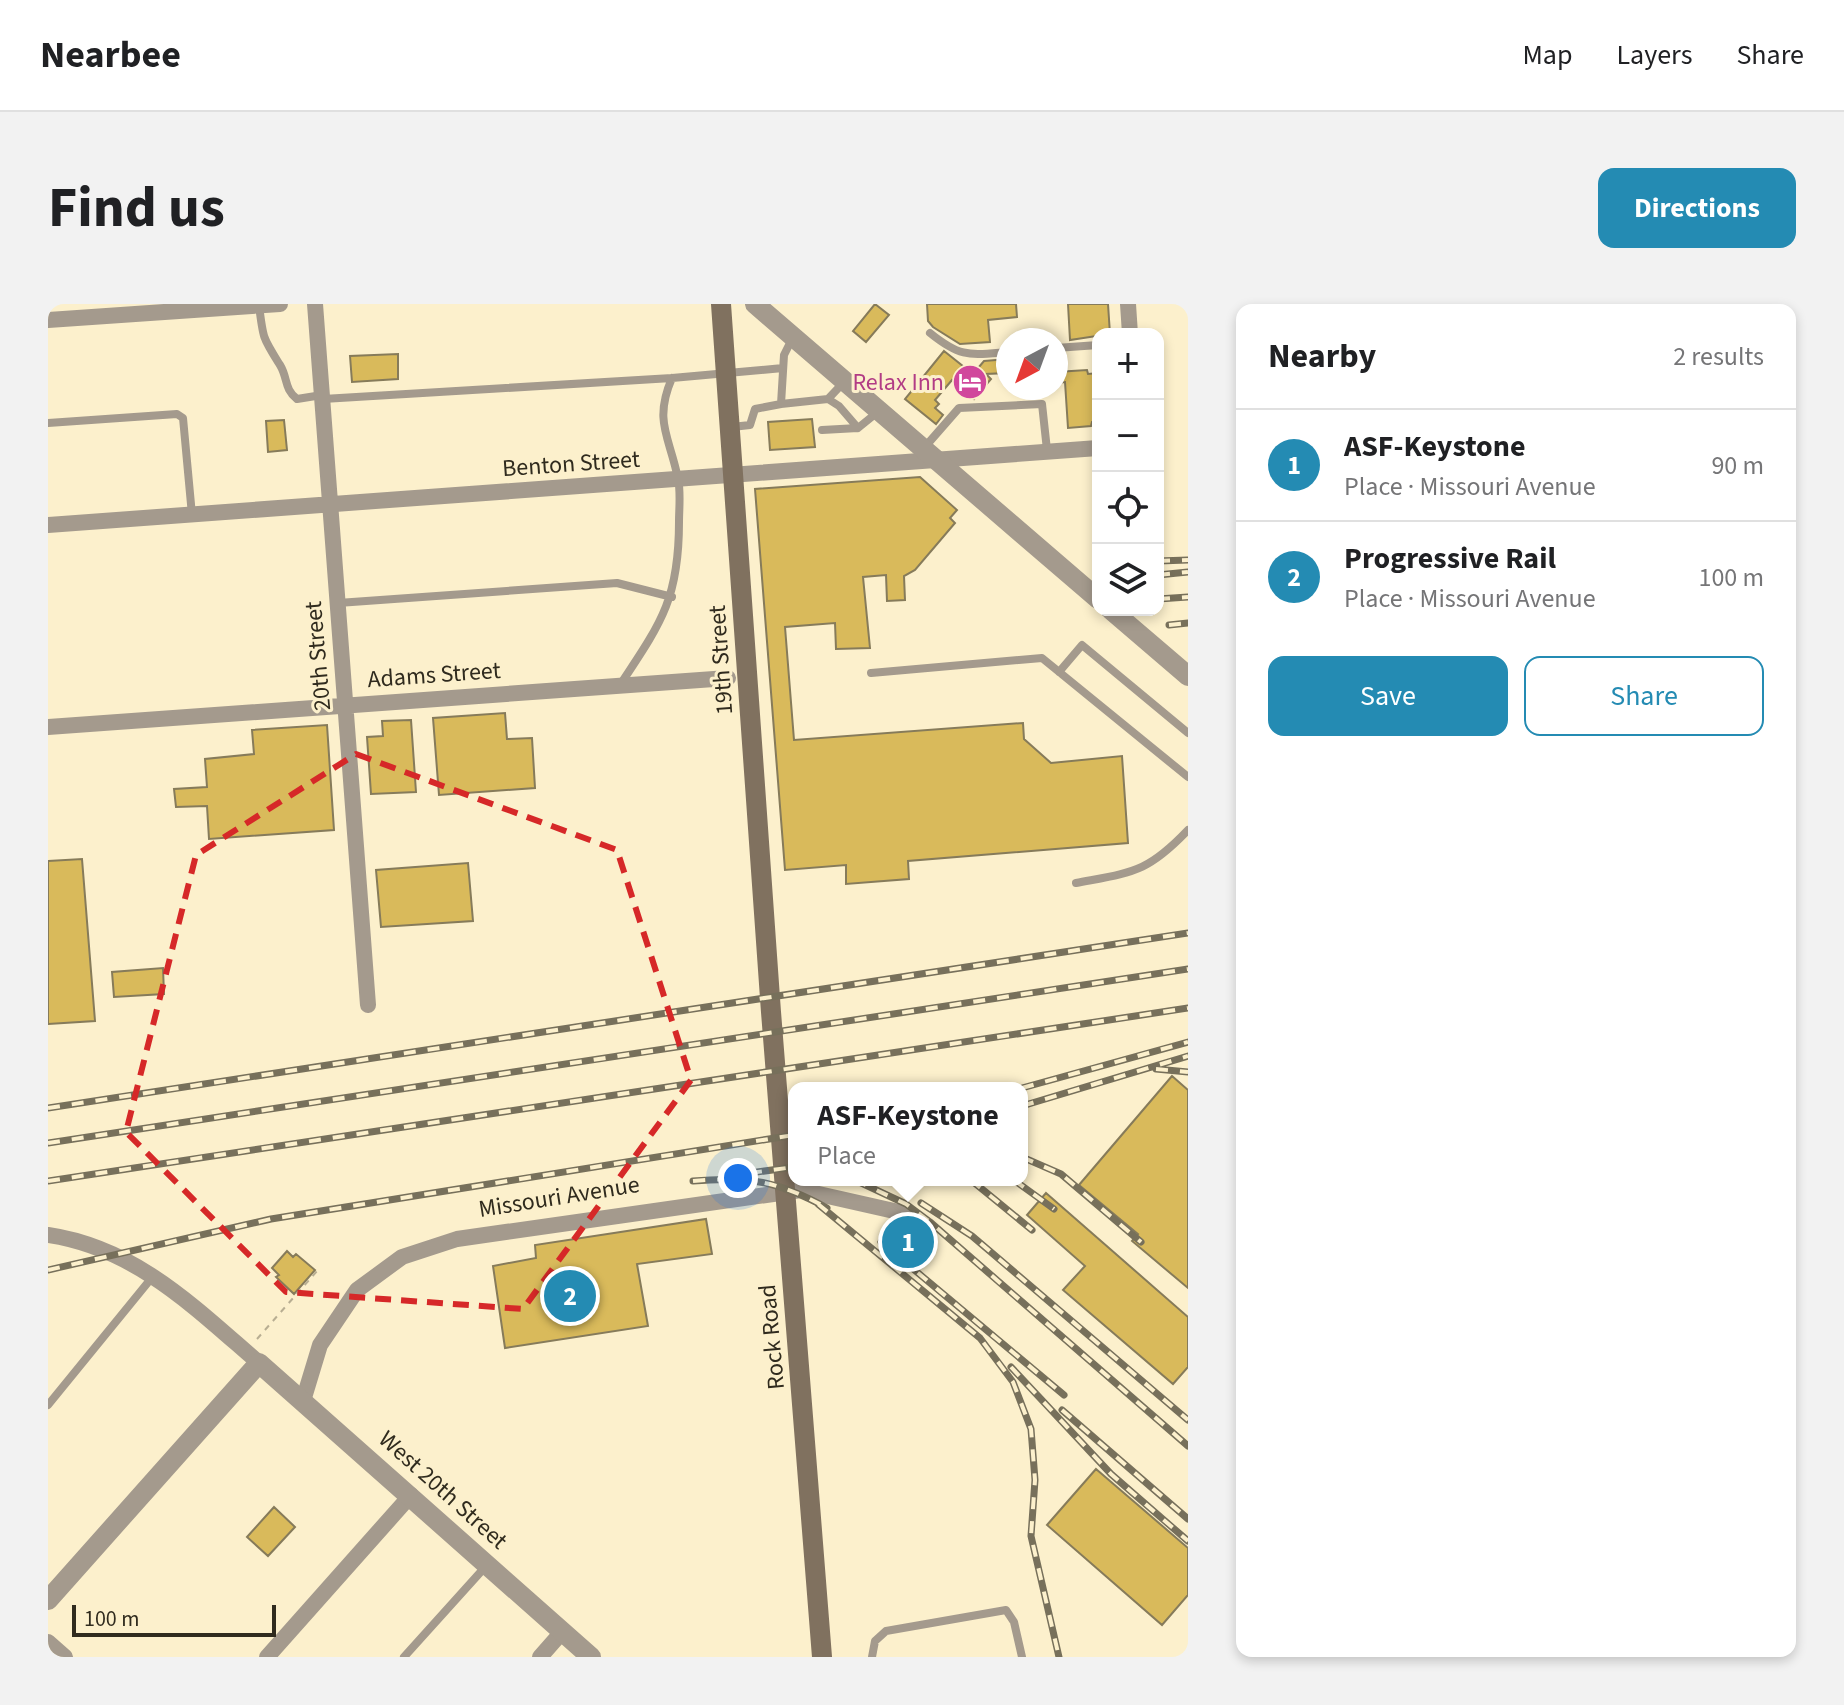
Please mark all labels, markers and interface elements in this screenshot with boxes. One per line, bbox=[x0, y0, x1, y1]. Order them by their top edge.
text: Nearbee bbox=[40, 28, 181, 82]
text: Map bbox=[1522, 35, 1572, 75]
text: Layers bbox=[1616, 35, 1692, 75]
text: Share bbox=[1736, 35, 1804, 75]
button: Directions bbox=[1598, 168, 1796, 248]
text: Find us bbox=[48, 169, 225, 248]
north arrow bbox=[996, 328, 1068, 400]
map controls bbox=[1092, 328, 1164, 616]
button: + bbox=[1092, 328, 1164, 400]
text: Nearby bbox=[1268, 332, 1376, 381]
text: 2 results bbox=[1673, 338, 1764, 375]
hotel icon: Relax Inn bbox=[951, 363, 989, 401]
place label: Relax Inn bbox=[852, 365, 944, 400]
button: − bbox=[1092, 400, 1164, 472]
text: ASF-Keystone bbox=[1344, 425, 1525, 468]
street label: Benton Street bbox=[501, 442, 641, 486]
text: 1 bbox=[1287, 447, 1301, 484]
text: 90 m bbox=[1711, 447, 1764, 484]
text: Place · Missouri Avenue bbox=[1344, 468, 1596, 505]
button: locate bbox=[1092, 472, 1164, 544]
text: Progressive Rail bbox=[1344, 537, 1556, 580]
button: layers bbox=[1092, 544, 1164, 616]
text: 2 bbox=[1287, 559, 1301, 596]
text: 100 m bbox=[1698, 559, 1764, 596]
text: Place · Missouri Avenue bbox=[1344, 580, 1596, 617]
street label: 20th Street bbox=[296, 600, 340, 712]
street label: 19th Street bbox=[700, 604, 742, 716]
street label: Adams Street bbox=[366, 653, 502, 697]
button: Save bbox=[1268, 656, 1508, 736]
button: Share bbox=[1524, 656, 1764, 736]
popup bbox=[788, 1082, 1028, 1186]
text: ASF-Keystone bbox=[817, 1094, 999, 1137]
text: Place bbox=[817, 1137, 876, 1174]
your location bbox=[718, 1158, 758, 1198]
street label: Missouri Avenue bbox=[476, 1167, 642, 1227]
pin: 1 bbox=[882, 1212, 934, 1272]
pin: 2 bbox=[544, 1266, 596, 1326]
street label: Rock Road bbox=[750, 1283, 794, 1391]
street label: West 20th Street bbox=[371, 1422, 515, 1558]
scale bar bbox=[72, 1601, 276, 1637]
text: 100 m bbox=[84, 1603, 139, 1635]

